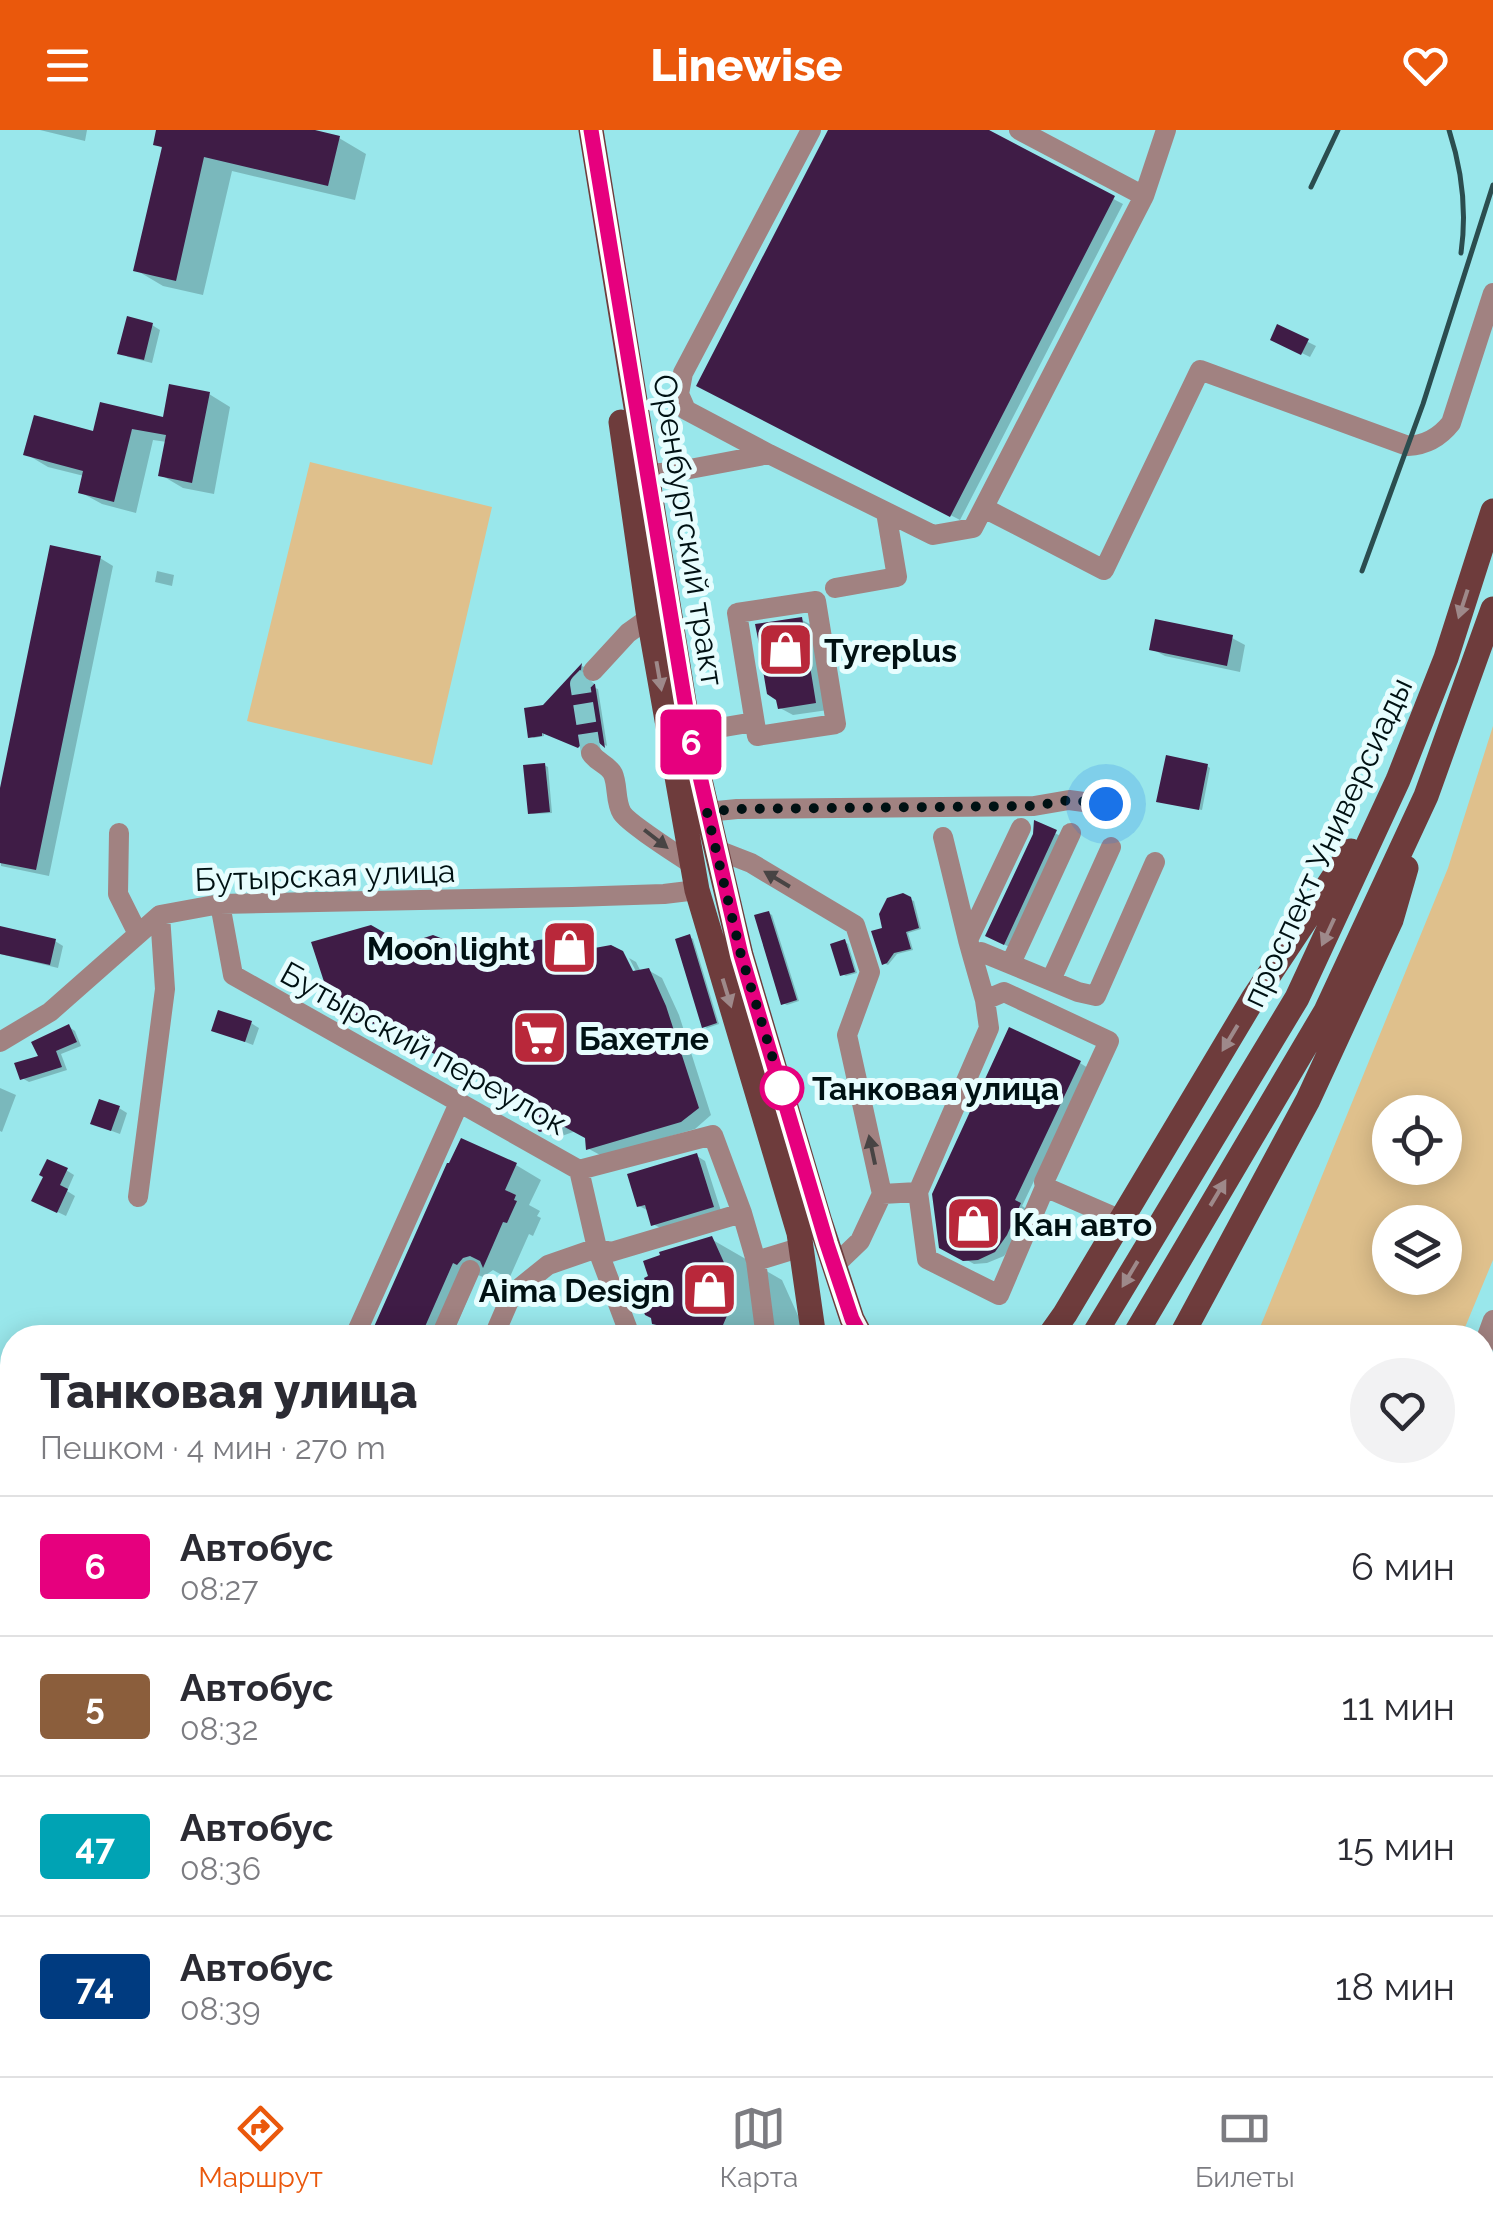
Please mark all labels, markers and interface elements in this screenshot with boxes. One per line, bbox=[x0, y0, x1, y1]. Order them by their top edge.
icon: menu bbox=[40, 38, 95, 93]
icon: heart bbox=[1398, 38, 1453, 93]
text: Linewise bbox=[650, 39, 843, 92]
street label: Оренбургский тракт bbox=[646, 372, 732, 688]
one-way arrow bbox=[1455, 590, 1470, 620]
shop icon: Tyreplus bbox=[755, 620, 815, 680]
place label: Tyreplus bbox=[824, 632, 957, 669]
one-way arrow bbox=[652, 661, 667, 692]
street label: проспект Универсиады bbox=[1234, 672, 1420, 1012]
line badge: 6 bbox=[658, 710, 724, 774]
text: 6 bbox=[680, 722, 702, 763]
your location bbox=[1081, 779, 1131, 829]
one-way arrow bbox=[643, 829, 669, 849]
street label: Бутырская улица bbox=[194, 852, 456, 898]
one-way arrow bbox=[763, 870, 791, 888]
shop icon: Moon light bbox=[539, 918, 599, 978]
one-way arrow bbox=[1319, 918, 1336, 947]
place label: Moon light bbox=[367, 930, 530, 967]
street label: Бутырский переулок bbox=[274, 954, 574, 1142]
one-way arrow bbox=[720, 979, 735, 1009]
supermarket icon: Бахетле bbox=[510, 1008, 570, 1068]
place label: Бахетле bbox=[579, 1020, 709, 1057]
one-way arrow bbox=[1222, 1024, 1239, 1052]
marker: Танковая улица bbox=[761, 1067, 803, 1109]
place label: Танковая улица bbox=[812, 1070, 1059, 1107]
map controls bbox=[1372, 1095, 1462, 1295]
button: locate bbox=[1372, 1095, 1462, 1185]
one-way arrow bbox=[864, 1135, 880, 1166]
one-way arrow bbox=[1209, 1179, 1226, 1207]
shop icon: Кан авто bbox=[944, 1194, 1004, 1254]
button: layers bbox=[1372, 1205, 1462, 1295]
place label: Кан авто bbox=[1013, 1206, 1152, 1243]
shop icon: Aima Design bbox=[679, 1260, 739, 1320]
one-way arrow bbox=[1122, 1260, 1139, 1288]
place label: Aima Design bbox=[479, 1272, 670, 1309]
button: heart bbox=[1350, 1358, 1455, 1463]
text: Танковая улица bbox=[40, 1363, 418, 1419]
text: Пешком · 4 мин · 270 m bbox=[40, 1429, 386, 1466]
text: Автобус bbox=[180, 1525, 334, 1570]
text: 6 мин bbox=[1351, 1544, 1455, 1589]
text: 6 bbox=[84, 1546, 106, 1587]
text: 08:27 bbox=[180, 1570, 258, 1607]
text: Автобус bbox=[180, 1665, 334, 1710]
text: 11 мин bbox=[1341, 1684, 1455, 1729]
text: 5 bbox=[85, 1686, 105, 1727]
text: 08:32 bbox=[180, 1710, 258, 1747]
text: Автобус bbox=[180, 1805, 334, 1850]
text: 15 мин bbox=[1337, 1824, 1455, 1869]
text: 47 bbox=[75, 1826, 115, 1867]
text: 08:36 bbox=[180, 1850, 261, 1887]
text: Автобус bbox=[180, 1945, 334, 1990]
text: 18 мин bbox=[1335, 1964, 1455, 2009]
text: 74 bbox=[76, 1966, 114, 2007]
text: 08:39 bbox=[180, 1990, 260, 2027]
tab: Маршрут bbox=[198, 2101, 323, 2194]
tab: Карта bbox=[720, 2101, 798, 2194]
tab: Билеты bbox=[1195, 2101, 1295, 2194]

